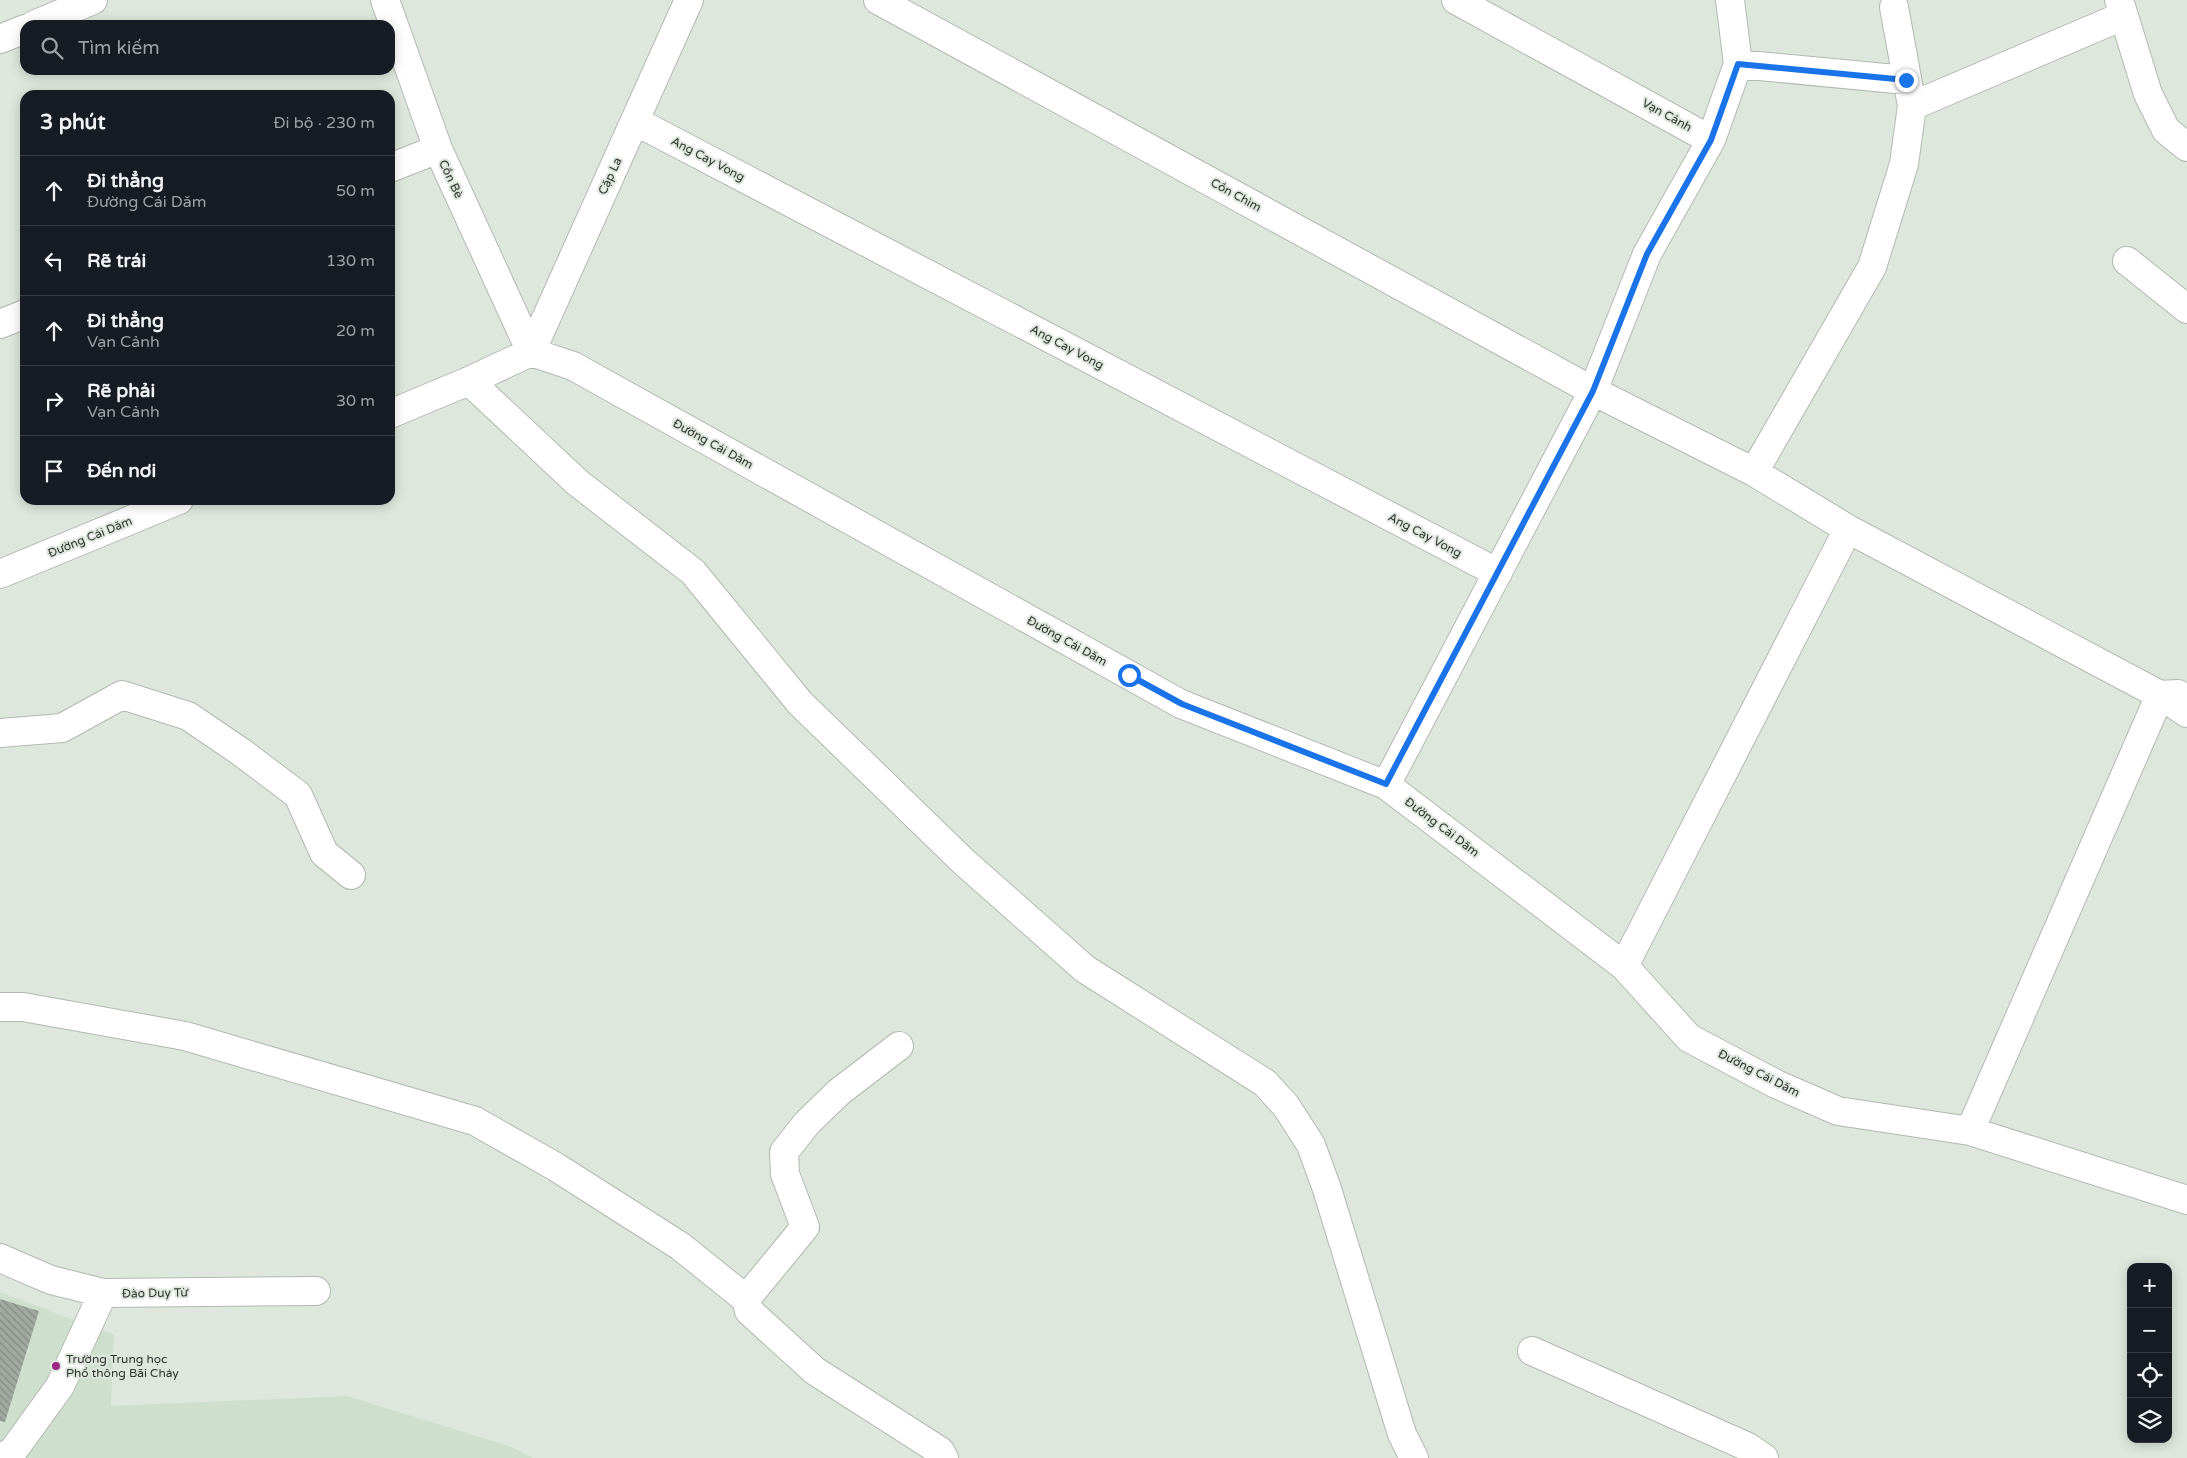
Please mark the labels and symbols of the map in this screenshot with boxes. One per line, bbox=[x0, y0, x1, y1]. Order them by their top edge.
route end bbox=[1895, 69, 1918, 92]
street label: Vạn Cảnh bbox=[1640, 96, 1694, 134]
street label: Ang Cay Vong bbox=[669, 134, 747, 184]
street label: Cặp La bbox=[595, 155, 625, 197]
street label: Cồn Bè bbox=[436, 157, 466, 201]
street label: Cồn Chìm bbox=[1208, 175, 1264, 215]
street label: Ang Cay Vong bbox=[1028, 322, 1106, 372]
street label: Đường Cái Dăm bbox=[670, 416, 756, 472]
street label: Ang Cay Vong bbox=[1386, 510, 1464, 560]
street label: Đường Cái Dăm bbox=[46, 514, 134, 560]
street label: Đường Cái Dăm bbox=[1024, 613, 1110, 669]
route start bbox=[1118, 664, 1141, 687]
street label: Đường Cái Dăm bbox=[1402, 794, 1482, 860]
street label: Đường Cái Dăm bbox=[1716, 1046, 1802, 1100]
street label: Đào Duy Từ bbox=[122, 1285, 190, 1301]
place label: Trường Trung học Phổ thông Bãi Cháy bbox=[66, 1352, 179, 1380]
marker: Trường Trung học Phổ thông Bãi Cháy bbox=[50, 1360, 62, 1372]

